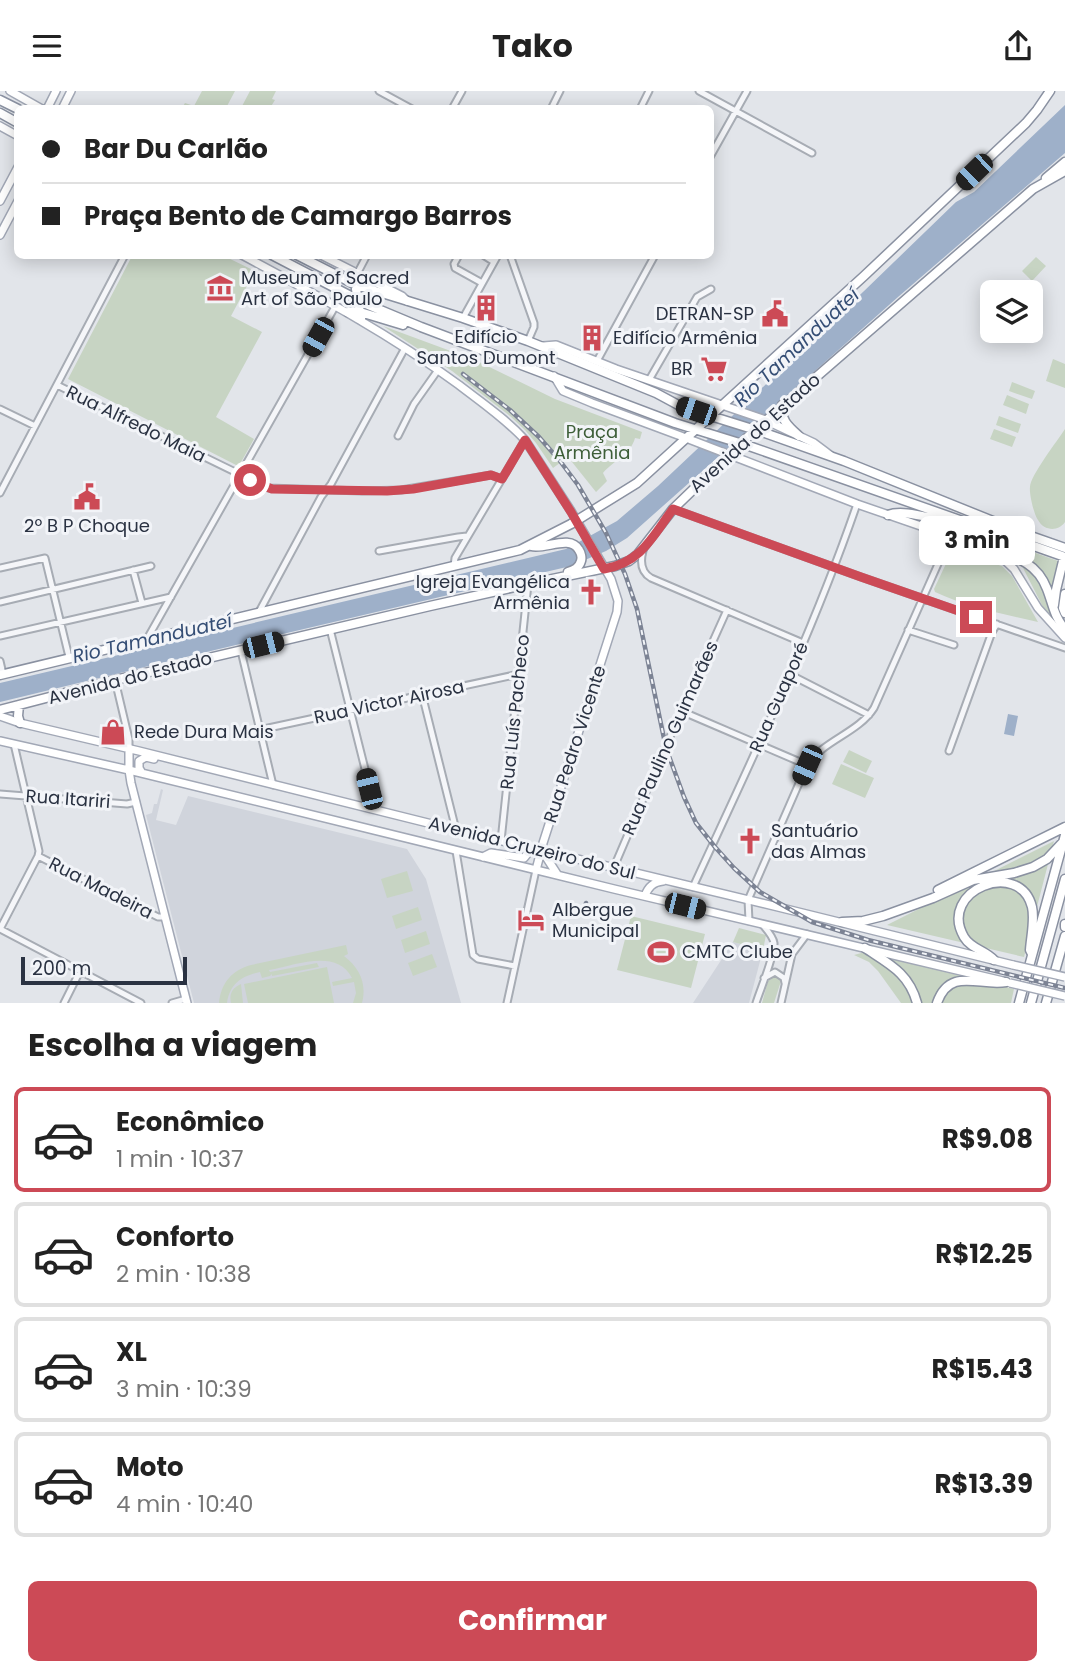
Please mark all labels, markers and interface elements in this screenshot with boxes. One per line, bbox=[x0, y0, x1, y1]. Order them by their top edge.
text: Tako bbox=[492, 23, 573, 68]
icon: menu bbox=[28, 27, 66, 65]
icon: share bbox=[999, 27, 1037, 65]
text: Bar Du Carlão bbox=[84, 131, 268, 167]
car bbox=[952, 150, 997, 194]
text: Praça Bento de Camargo Barros bbox=[84, 198, 512, 234]
place label: Museum of Sacred Art of São Paulo bbox=[241, 265, 409, 311]
museum icon: Museum of Sacred Art of São Paulo bbox=[205, 273, 235, 303]
map controls bbox=[980, 280, 1043, 343]
button: layers bbox=[980, 280, 1043, 343]
water label: Rio Tamanduateí bbox=[728, 281, 866, 413]
building icon: Edifício Santos Dumont bbox=[471, 293, 501, 323]
public building icon: DETRAN-SP bbox=[760, 299, 790, 329]
place label: DETRAN-SP bbox=[656, 301, 754, 326]
car bbox=[299, 314, 338, 360]
building icon: Edifício Armênia bbox=[577, 323, 607, 353]
place label: Edifício Santos Dumont bbox=[417, 324, 555, 370]
place label: Edifício Armênia bbox=[613, 325, 758, 350]
supermarket icon: BR bbox=[699, 354, 729, 384]
place label: BR bbox=[671, 356, 693, 381]
street label: Avenida do Estado bbox=[684, 367, 825, 498]
street label: Rua Alfredo Maia bbox=[62, 379, 210, 468]
car bbox=[673, 394, 720, 428]
park label: Praça Armênia bbox=[554, 419, 630, 465]
route start bbox=[234, 464, 266, 496]
public building icon: 2º B P Choque bbox=[72, 482, 102, 512]
place label: 2º B P Choque bbox=[24, 513, 150, 538]
callout: 3 min bbox=[918, 515, 1034, 565]
text: 3 min bbox=[944, 524, 1010, 556]
place label: Igreja Evangélica Armênia bbox=[416, 569, 570, 615]
church icon: Igreja Evangélica Armênia bbox=[576, 577, 606, 607]
route end bbox=[960, 601, 992, 633]
water label: Rio Tamanduateí bbox=[70, 607, 236, 670]
car bbox=[241, 630, 286, 660]
street label: Rua Luís Pacheco bbox=[494, 633, 535, 791]
street label: Rua Paulino Guimarães bbox=[615, 637, 724, 839]
street label: Rua Guaporé bbox=[743, 637, 814, 756]
street label: Avenida do Estado bbox=[45, 645, 214, 710]
street label: Rua Pedro Vicente bbox=[537, 662, 612, 826]
street label: Rua Victor Airosa bbox=[312, 673, 466, 730]
shop icon: Rede Dura Mais bbox=[98, 717, 128, 747]
place label: Rede Dura Mais bbox=[134, 719, 274, 744]
car bbox=[789, 742, 826, 788]
car bbox=[354, 766, 385, 812]
street label: Rua Itariri bbox=[25, 783, 111, 814]
street label: Avenida Cruzeiro do Sul bbox=[426, 810, 638, 885]
place label: Santuário das Almas bbox=[771, 818, 866, 864]
church icon: Santuário das Almas bbox=[735, 826, 765, 856]
street label: Rua Madeira bbox=[45, 851, 158, 925]
car bbox=[663, 891, 708, 921]
place label: Albergue Municipal bbox=[552, 897, 639, 943]
hotel icon: Albergue Municipal bbox=[516, 905, 546, 935]
sports icon: CMTC Clube bbox=[646, 937, 676, 967]
place label: CMTC Clube bbox=[682, 939, 793, 964]
scale bar bbox=[21, 954, 187, 986]
text: 200 m bbox=[32, 955, 91, 982]
text: Escolha a viagem bbox=[28, 1022, 317, 1067]
text: Econômico bbox=[116, 1104, 264, 1140]
icon: car bbox=[32, 1108, 95, 1171]
text: R$9.08 bbox=[942, 1121, 1033, 1157]
text: 1 min · 10:37 bbox=[116, 1143, 244, 1175]
text: Conforto bbox=[116, 1219, 234, 1255]
icon: car bbox=[32, 1223, 95, 1286]
text: R$12.25 bbox=[935, 1236, 1033, 1272]
text: 2 min · 10:38 bbox=[116, 1258, 251, 1290]
text: XL bbox=[116, 1334, 147, 1370]
icon: car bbox=[32, 1338, 95, 1401]
text: R$15.43 bbox=[932, 1351, 1033, 1387]
text: 3 min · 10:39 bbox=[116, 1373, 252, 1405]
text: Moto bbox=[116, 1449, 184, 1485]
icon: car bbox=[32, 1453, 95, 1516]
text: R$13.39 bbox=[934, 1466, 1033, 1502]
text: 4 min · 10:40 bbox=[116, 1488, 253, 1520]
button: Confirmar bbox=[28, 1581, 1037, 1661]

